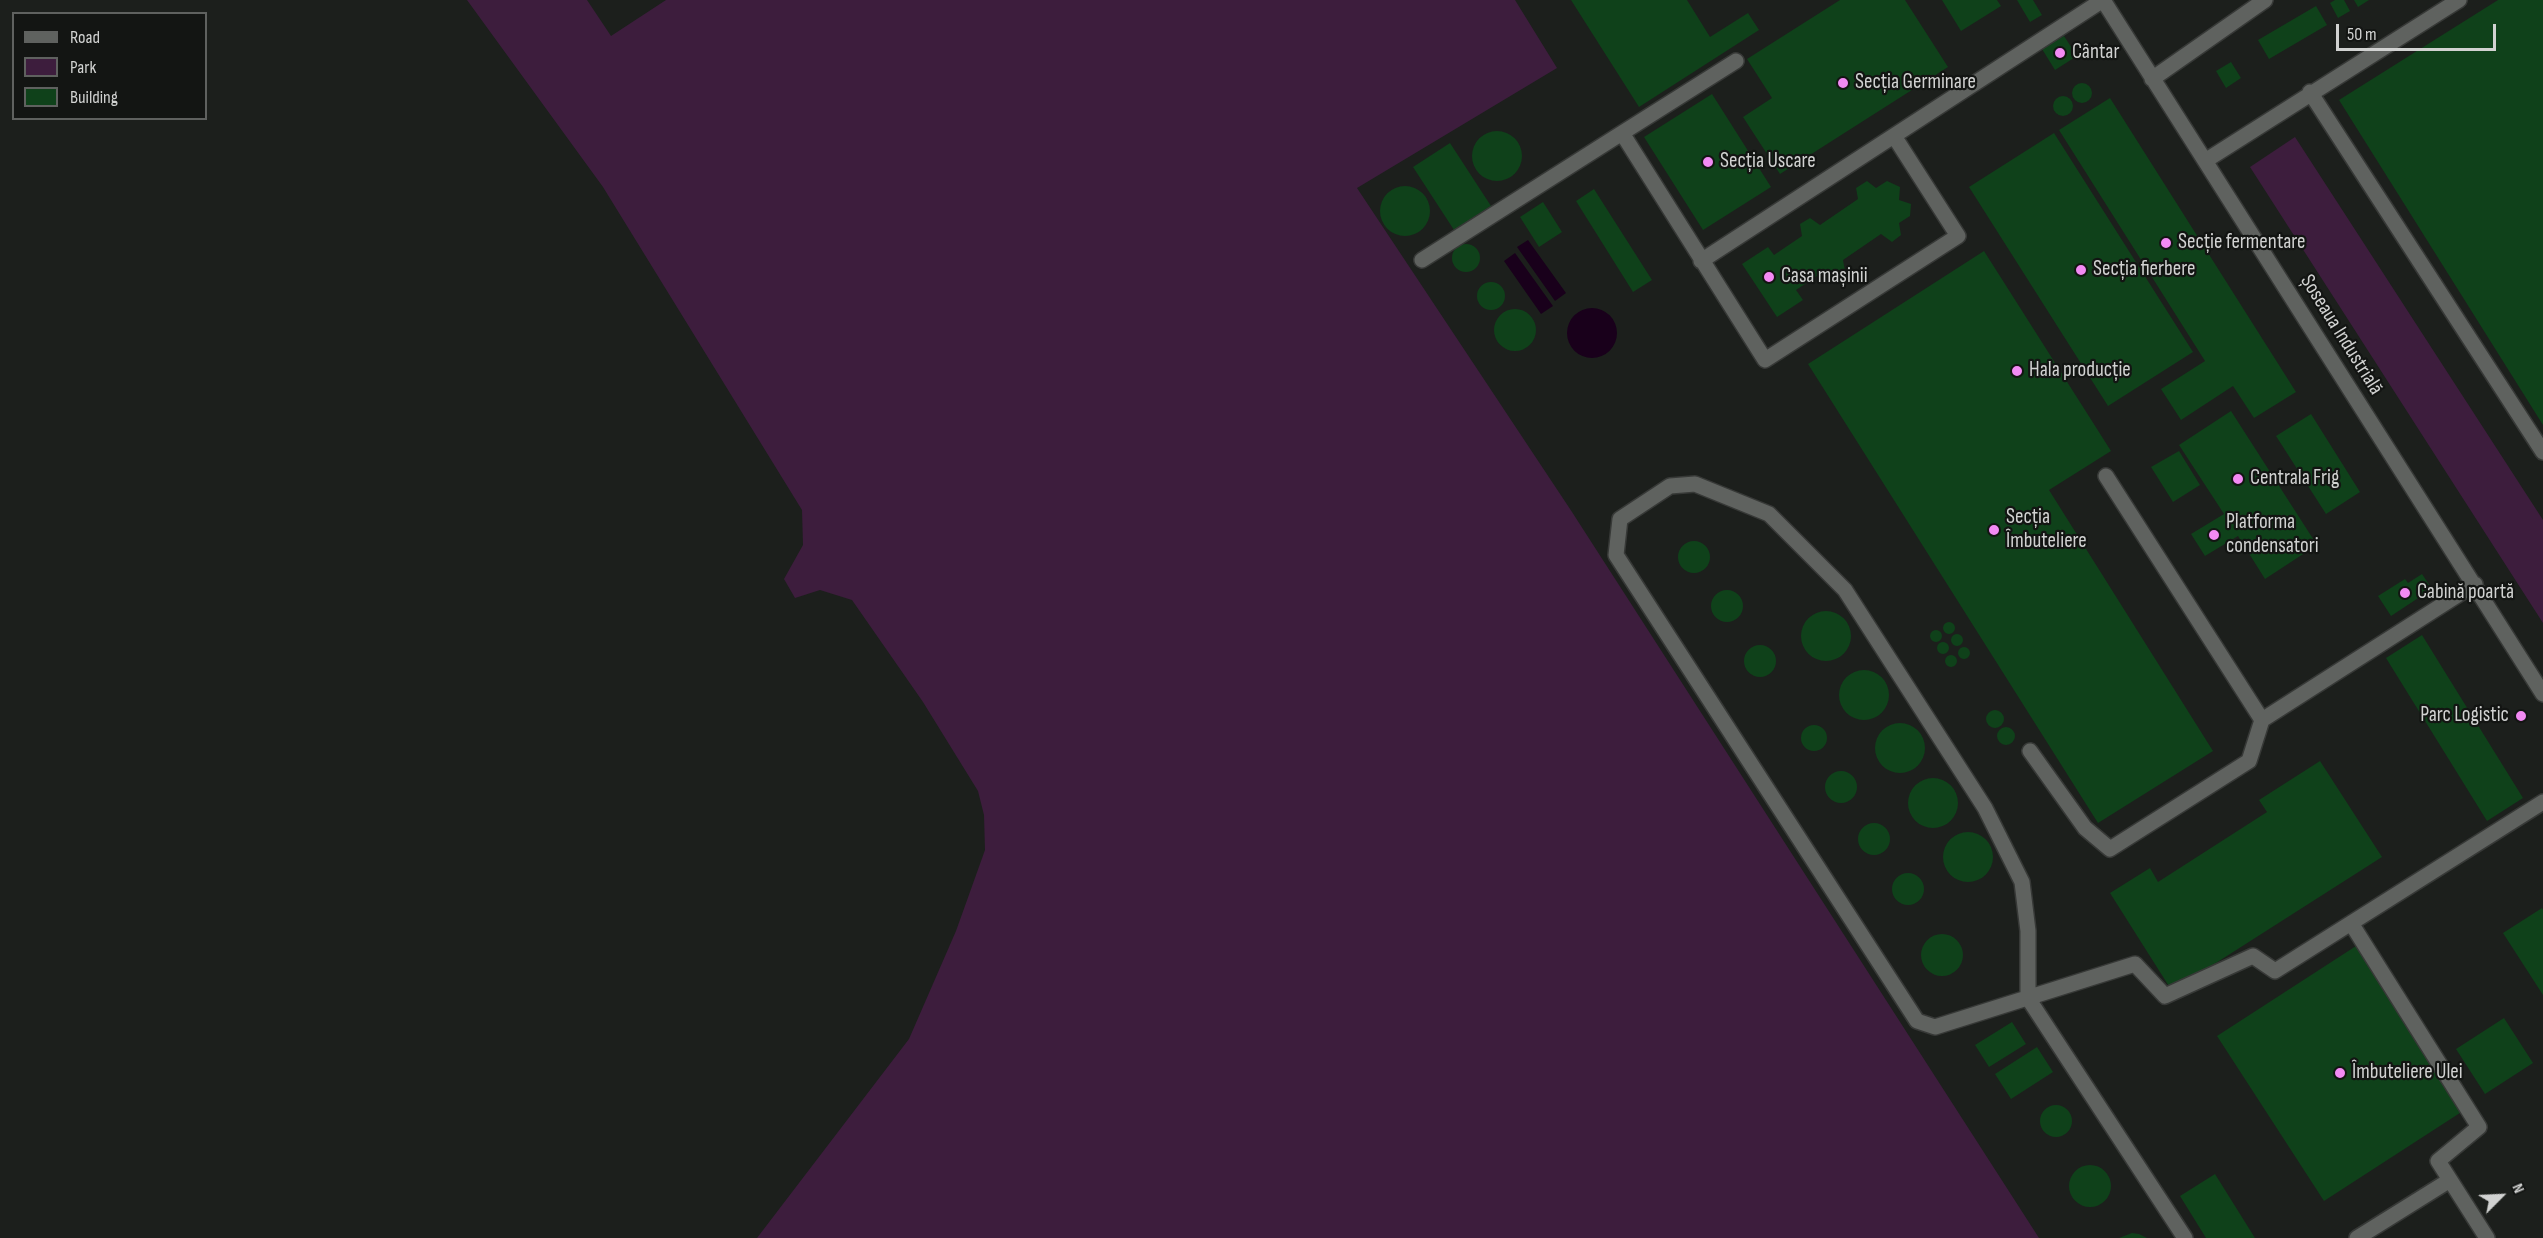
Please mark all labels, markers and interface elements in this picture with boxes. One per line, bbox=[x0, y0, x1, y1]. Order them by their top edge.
legend bbox=[12, 12, 207, 120]
scale bar bbox=[2339, 12, 2500, 50]
text: 50 m bbox=[2347, 24, 2377, 45]
text: Road bbox=[70, 27, 100, 48]
place label: Cântar bbox=[2072, 40, 2119, 66]
marker: Cântar bbox=[2053, 46, 2067, 60]
text: Park bbox=[70, 57, 96, 78]
place label: Secția Germinare bbox=[1855, 70, 1976, 96]
marker: Secția Germinare bbox=[1836, 76, 1850, 90]
text: Building bbox=[70, 87, 118, 108]
place label: Secția Uscare bbox=[1720, 149, 1816, 175]
marker: Secția Uscare bbox=[1701, 155, 1715, 169]
place label: Secție fermentare bbox=[2178, 230, 2305, 256]
marker: Secție fermentare bbox=[2159, 236, 2173, 250]
place label: Secția fierbere bbox=[2093, 257, 2195, 283]
marker: Secția fierbere bbox=[2074, 263, 2088, 277]
place label: Casa mașinii bbox=[1781, 264, 1868, 290]
marker: Casa mașinii bbox=[1762, 270, 1776, 284]
street label: Șoseaua Industrială bbox=[2294, 270, 2388, 400]
place label: Hala producție bbox=[2029, 358, 2131, 384]
marker: Hala producție bbox=[2010, 364, 2024, 378]
place label: Centrala Frig bbox=[2250, 466, 2339, 492]
marker: Centrala Frig bbox=[2231, 472, 2245, 486]
place label: Secția Îmbuteliere bbox=[2006, 505, 2087, 555]
place label: Platforma condensatori bbox=[2226, 510, 2319, 560]
marker: Secția Îmbuteliere bbox=[1987, 523, 2001, 537]
marker: Platforma condensatori bbox=[2207, 528, 2221, 542]
place label: Cabină poartă bbox=[2417, 580, 2514, 606]
marker: Cabină poartă bbox=[2398, 586, 2412, 600]
place label: Parc Logistic bbox=[2420, 703, 2509, 729]
marker: Parc Logistic bbox=[2514, 709, 2528, 723]
place label: Îmbuteliere Ulei bbox=[2352, 1060, 2463, 1086]
marker: Îmbuteliere Ulei bbox=[2333, 1066, 2347, 1080]
north arrow bbox=[2471, 1166, 2531, 1226]
text: N bbox=[2507, 1181, 2528, 1196]

